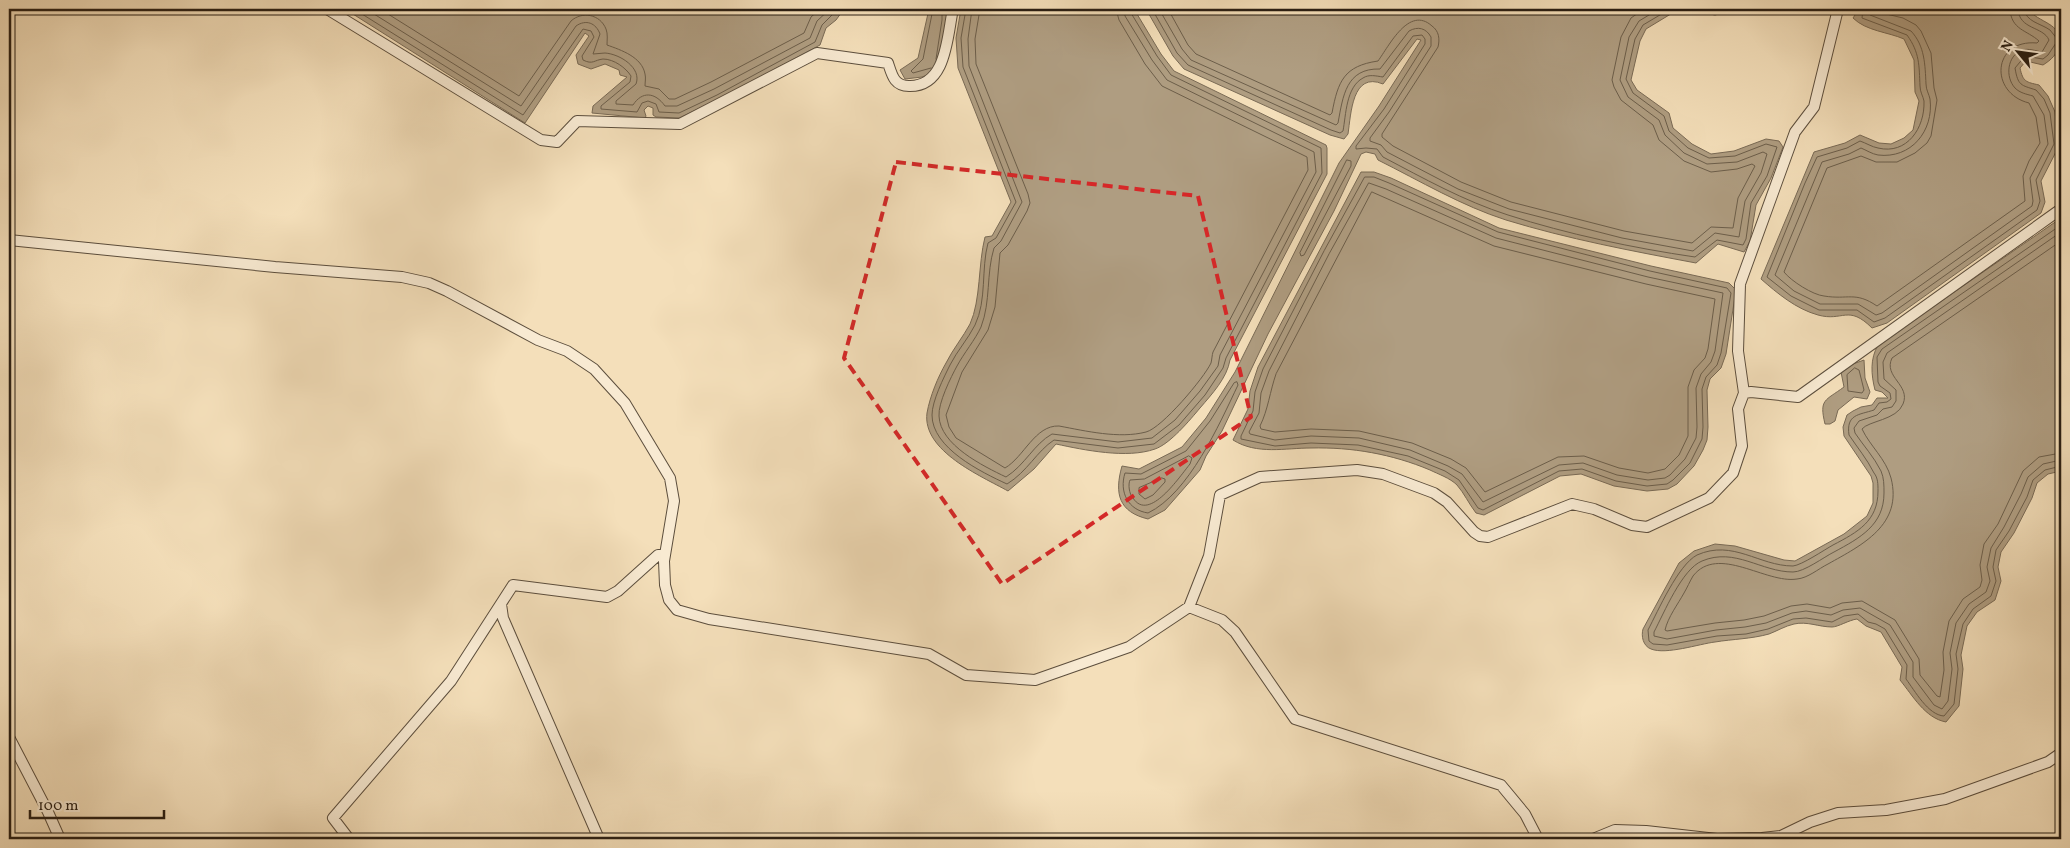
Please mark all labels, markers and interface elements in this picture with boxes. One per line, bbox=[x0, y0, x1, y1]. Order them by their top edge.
north arrow bbox=[1992, 28, 2042, 78]
text: N bbox=[1997, 37, 2019, 55]
scale bar bbox=[30, 788, 164, 820]
text: 100 m bbox=[38, 796, 78, 817]

